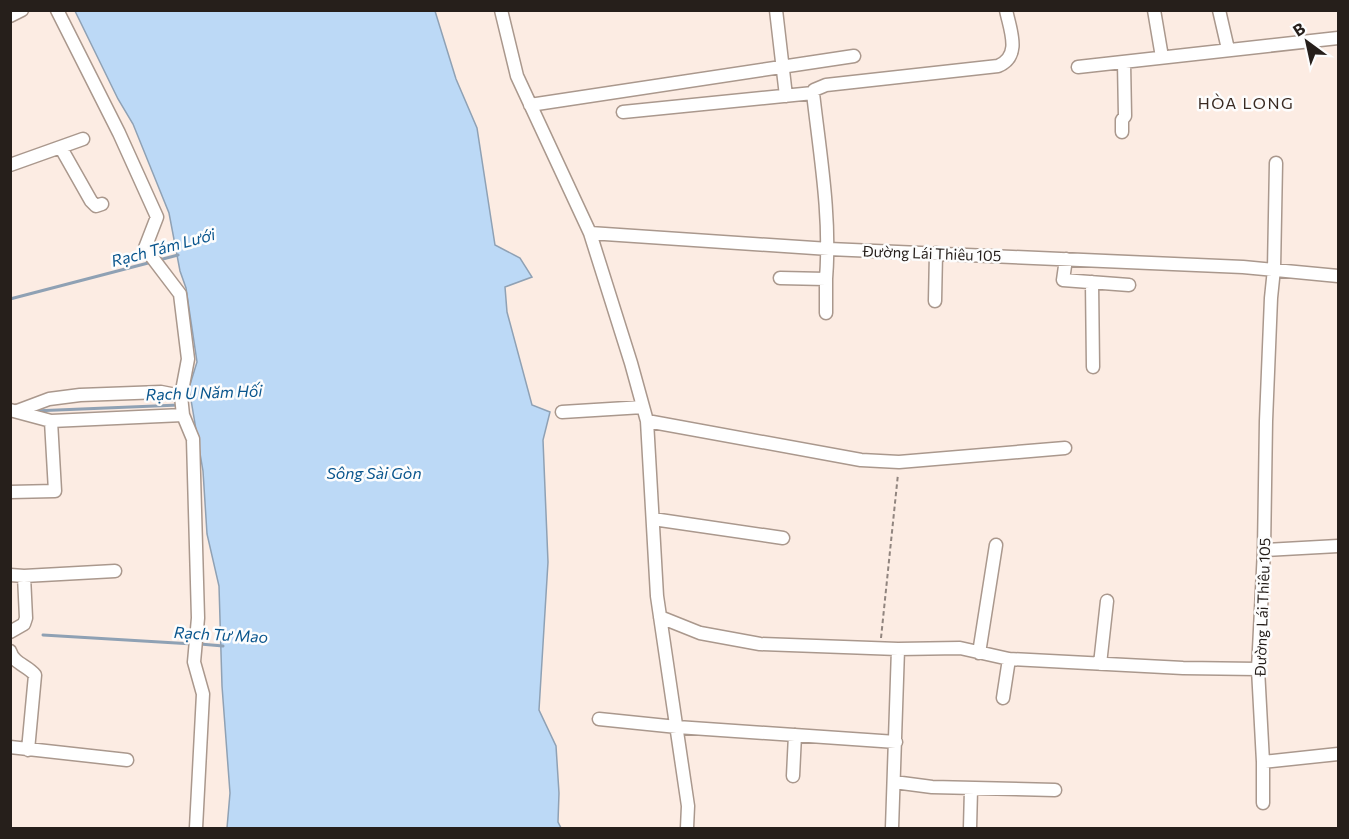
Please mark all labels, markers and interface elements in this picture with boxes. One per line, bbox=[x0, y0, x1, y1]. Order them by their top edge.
north arrow bbox=[1277, 12, 1337, 72]
text: B bbox=[1289, 18, 1309, 40]
district label: HÒA LONG bbox=[1198, 93, 1294, 112]
water label: Rạch Tám Lưới bbox=[109, 224, 218, 270]
street label: Đường Lái Thiêu 105 bbox=[861, 242, 1002, 264]
water label: Rạch U Năm Hối bbox=[145, 380, 264, 404]
water label: Sông Sài Gòn bbox=[326, 463, 422, 482]
street label: Đường Lái Thiêu 105 bbox=[1251, 537, 1273, 678]
water label: Rạch Tư Mao bbox=[173, 622, 269, 646]

